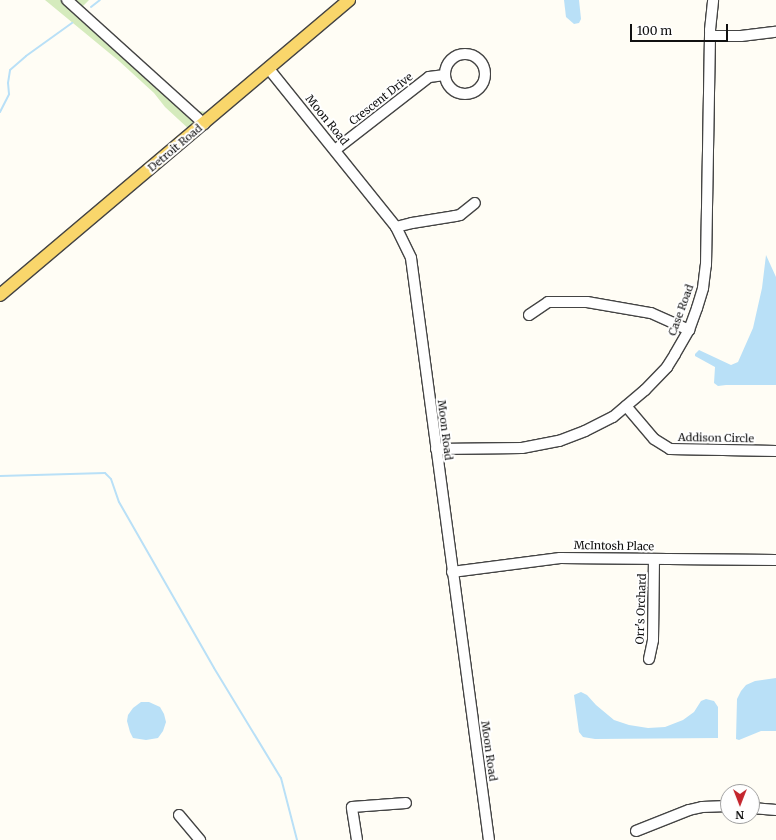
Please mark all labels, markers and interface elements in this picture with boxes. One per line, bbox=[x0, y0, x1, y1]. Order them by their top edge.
scale bar bbox=[632, 16, 730, 42]
text: 100 m bbox=[637, 23, 672, 38]
street label: Crescent Drive bbox=[347, 70, 415, 128]
street label: Moon Road bbox=[303, 92, 351, 148]
street label: Detroit Road bbox=[145, 122, 205, 174]
street label: Case Road bbox=[666, 283, 696, 337]
street label: Moon Road bbox=[435, 399, 455, 461]
street label: Addison Circle bbox=[678, 431, 754, 445]
street label: McIntosh Place bbox=[574, 539, 654, 553]
street label: Orr's Orchard bbox=[633, 573, 649, 645]
street label: Moon Road bbox=[478, 720, 500, 782]
north arrow bbox=[720, 784, 760, 824]
text: N bbox=[736, 808, 744, 822]

